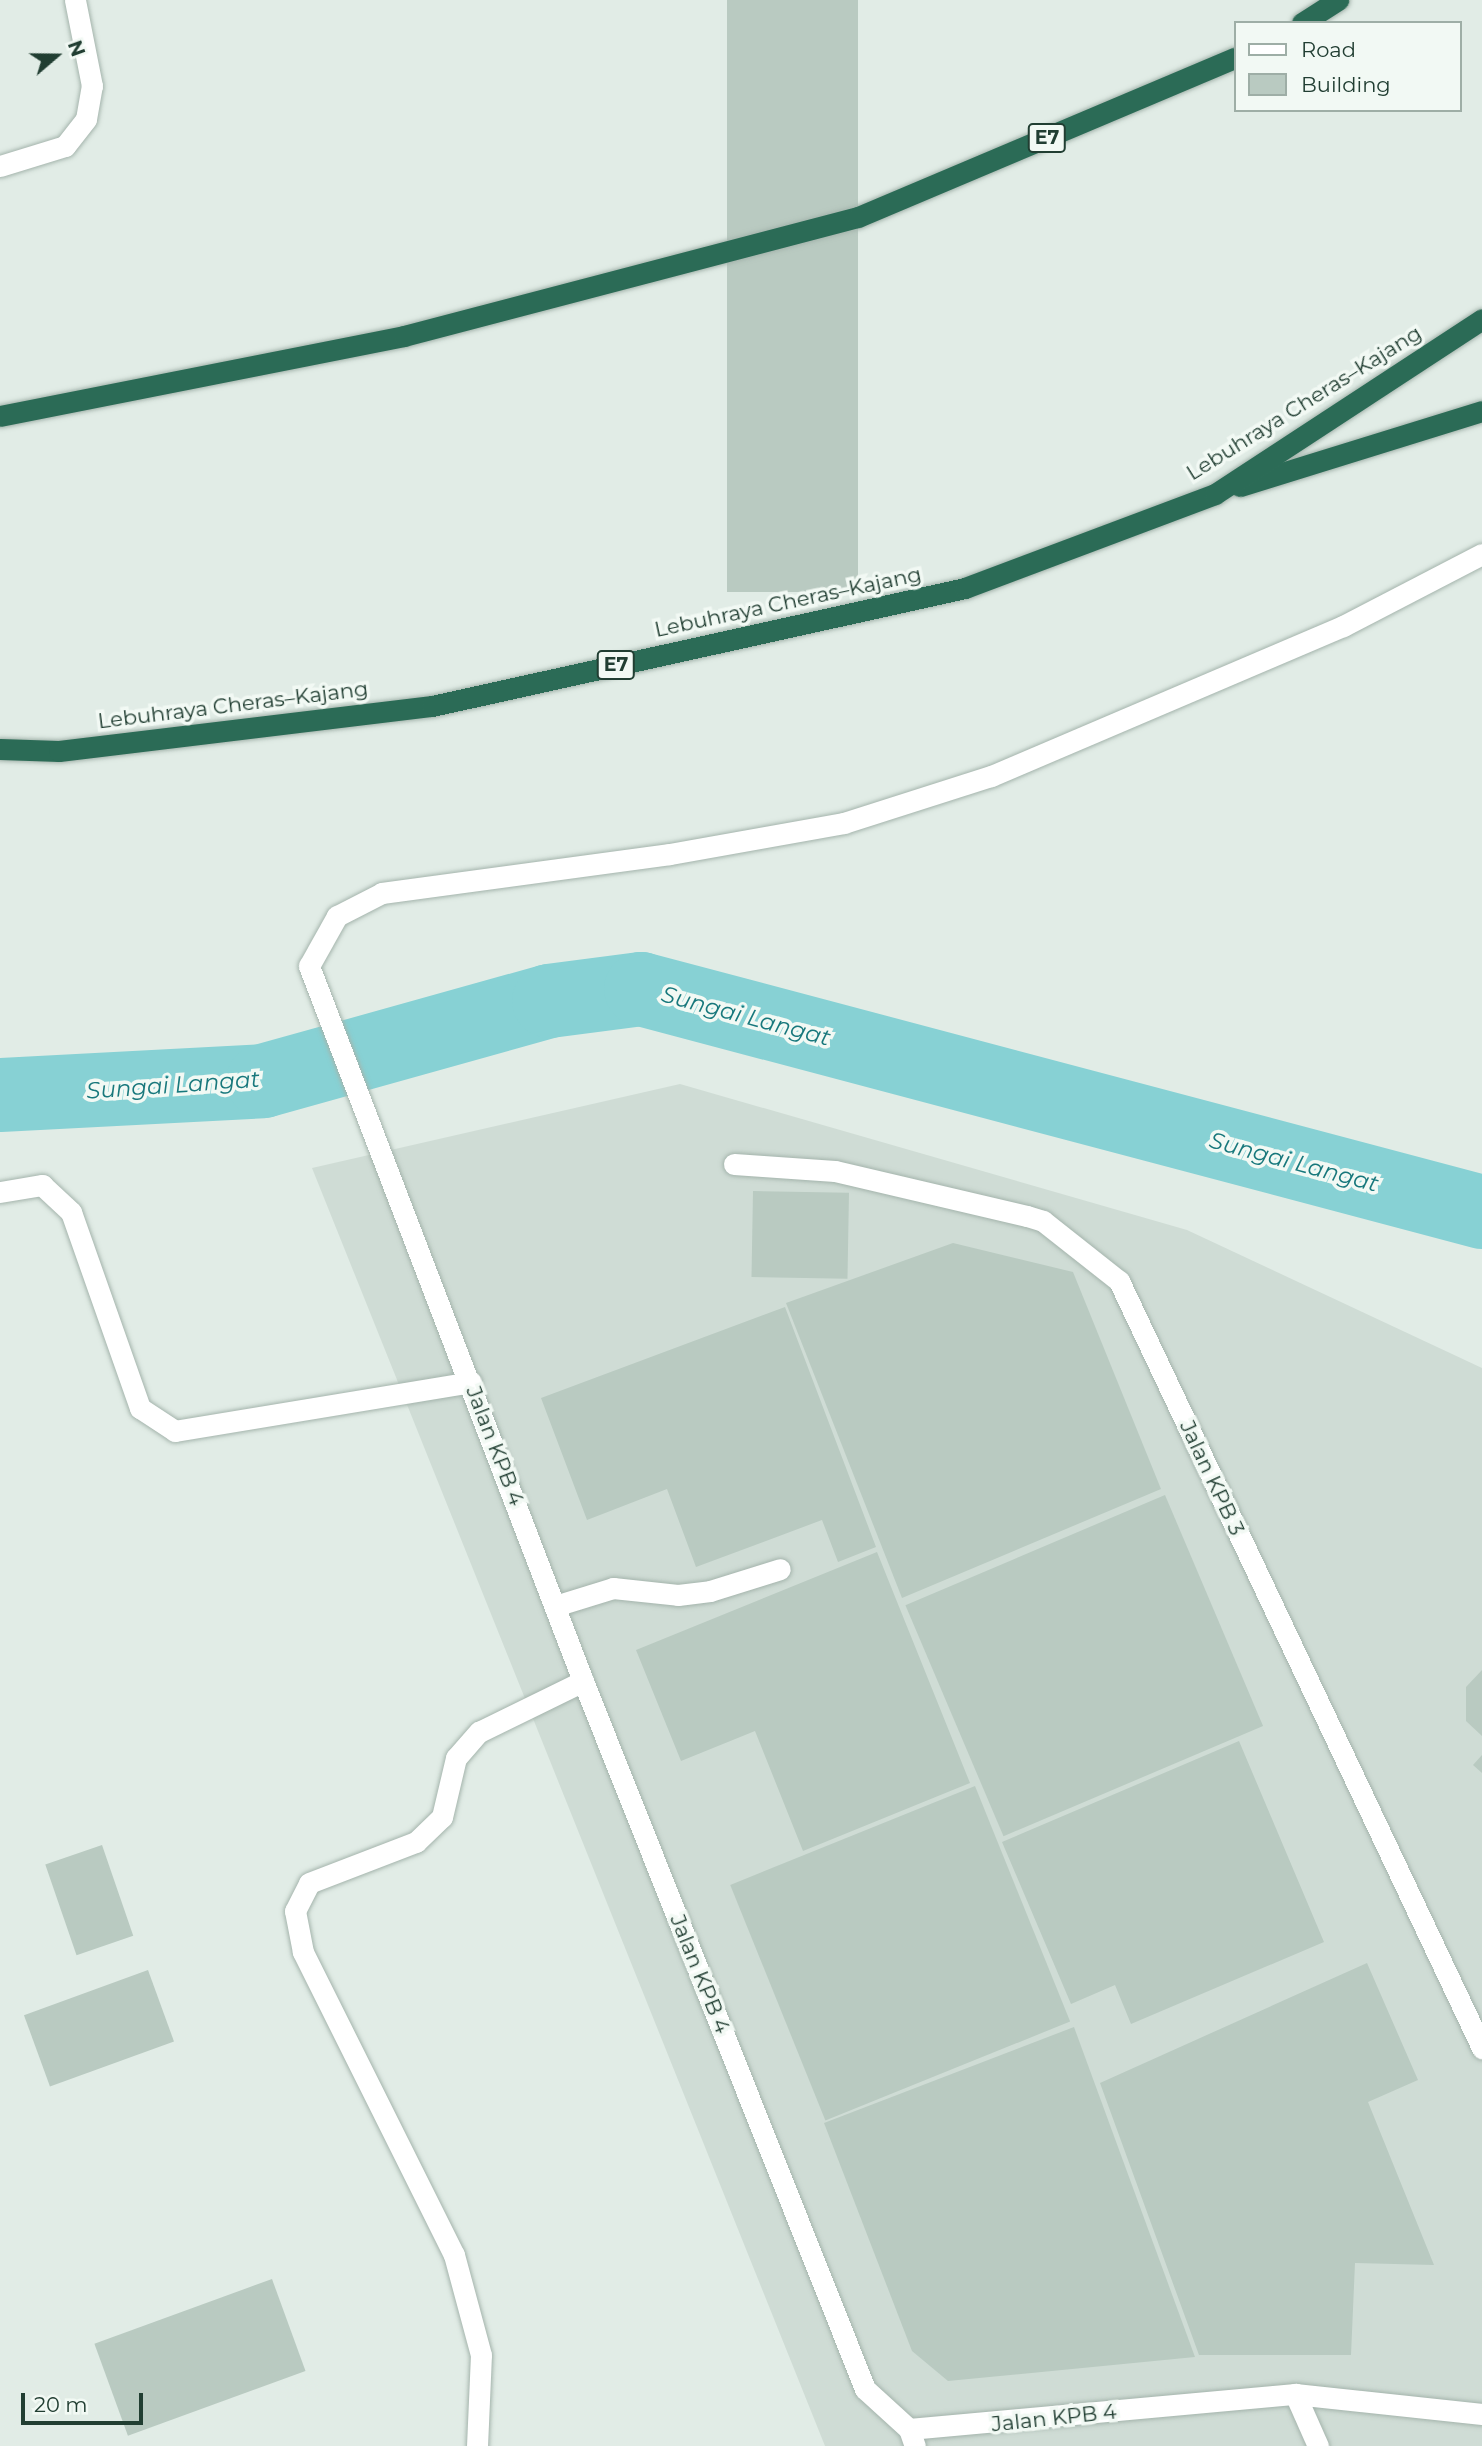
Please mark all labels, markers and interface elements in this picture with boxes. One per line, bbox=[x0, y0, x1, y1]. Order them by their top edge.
north arrow bbox=[21, 21, 91, 91]
legend bbox=[1234, 21, 1461, 112]
text: N bbox=[63, 37, 90, 60]
text: Road bbox=[1301, 37, 1356, 62]
text: Building bbox=[1301, 72, 1391, 97]
road number: E7 bbox=[1028, 122, 1066, 154]
street label: Lebuhraya Cheras–Kajang bbox=[1182, 320, 1426, 486]
street label: Lebuhraya Cheras–Kajang bbox=[652, 561, 924, 643]
road number: E7 bbox=[597, 650, 635, 680]
street label: Lebuhraya Cheras–Kajang bbox=[96, 676, 370, 734]
water label: Sungai Langat bbox=[658, 980, 834, 1052]
water label: Sungai Langat bbox=[85, 1065, 261, 1105]
water label: Sungai Langat bbox=[1206, 1126, 1382, 1198]
street label: Jalan KPB 4 bbox=[461, 1383, 529, 1509]
street label: Jalan KPB 3 bbox=[1174, 1417, 1250, 1539]
street label: Jalan KPB 4 bbox=[665, 1911, 735, 2037]
scale bar bbox=[24, 2380, 147, 2424]
text: 20 m bbox=[34, 2392, 88, 2417]
street label: Jalan KPB 4 bbox=[990, 2399, 1118, 2437]

